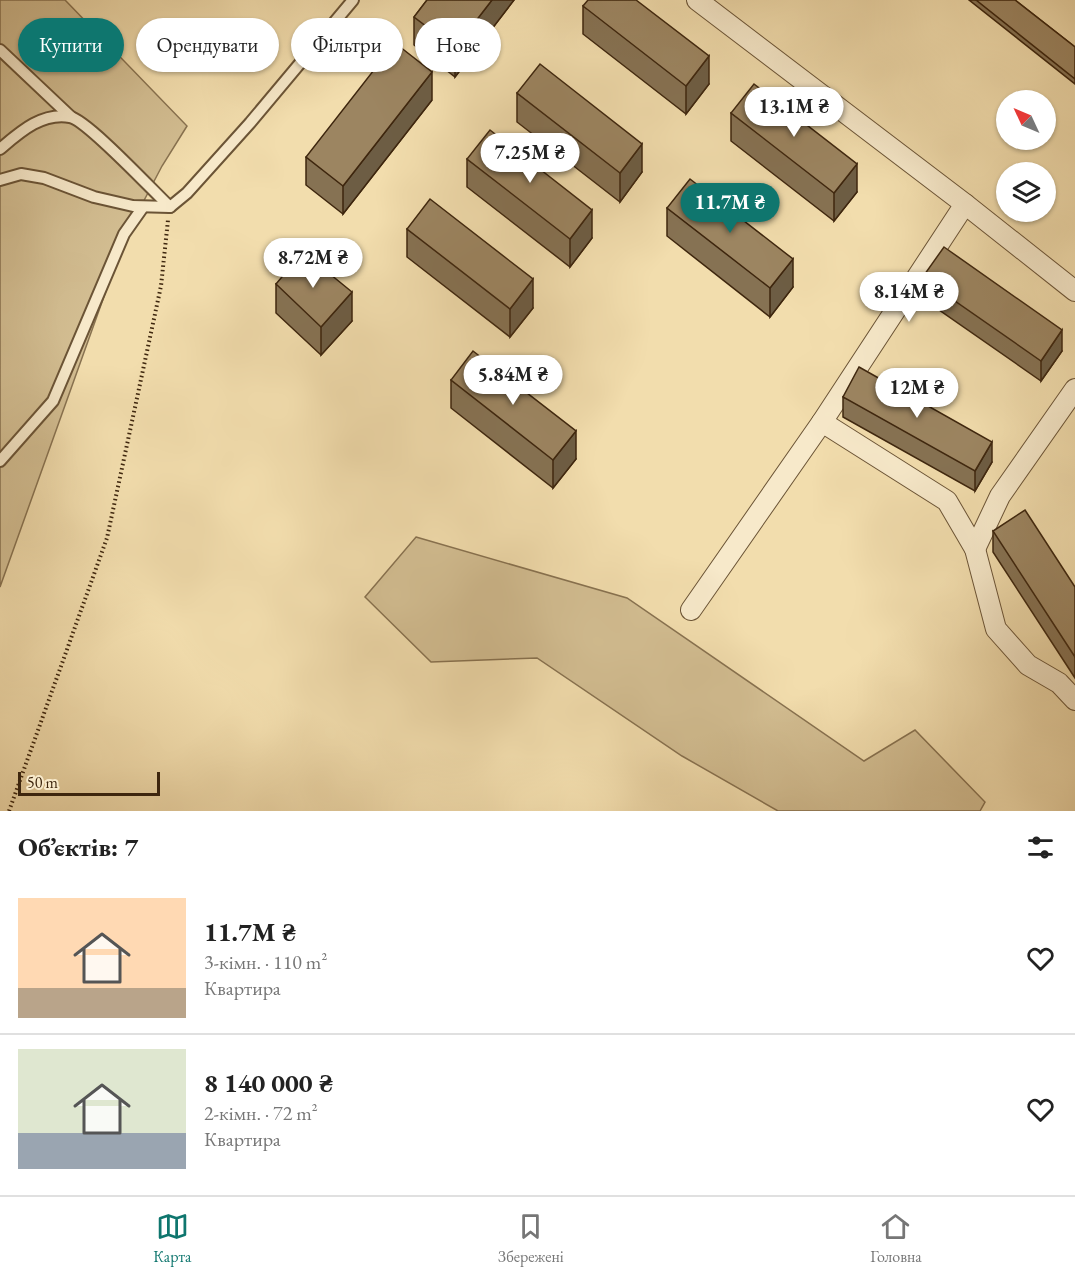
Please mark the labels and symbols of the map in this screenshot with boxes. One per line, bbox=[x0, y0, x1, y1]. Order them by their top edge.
pin: 13.1M ₴ bbox=[739, 87, 849, 138]
north arrow bbox=[996, 90, 1056, 150]
pin: 7.25M ₴ bbox=[475, 133, 585, 184]
pin: 11.7M ₴ bbox=[675, 183, 785, 234]
pin: 8.72M ₴ bbox=[258, 238, 368, 289]
pin: 8.14M ₴ bbox=[854, 272, 964, 323]
pin: 5.84M ₴ bbox=[458, 355, 568, 406]
pin: 12M ₴ bbox=[875, 368, 959, 419]
scale bar bbox=[18, 769, 160, 796]

